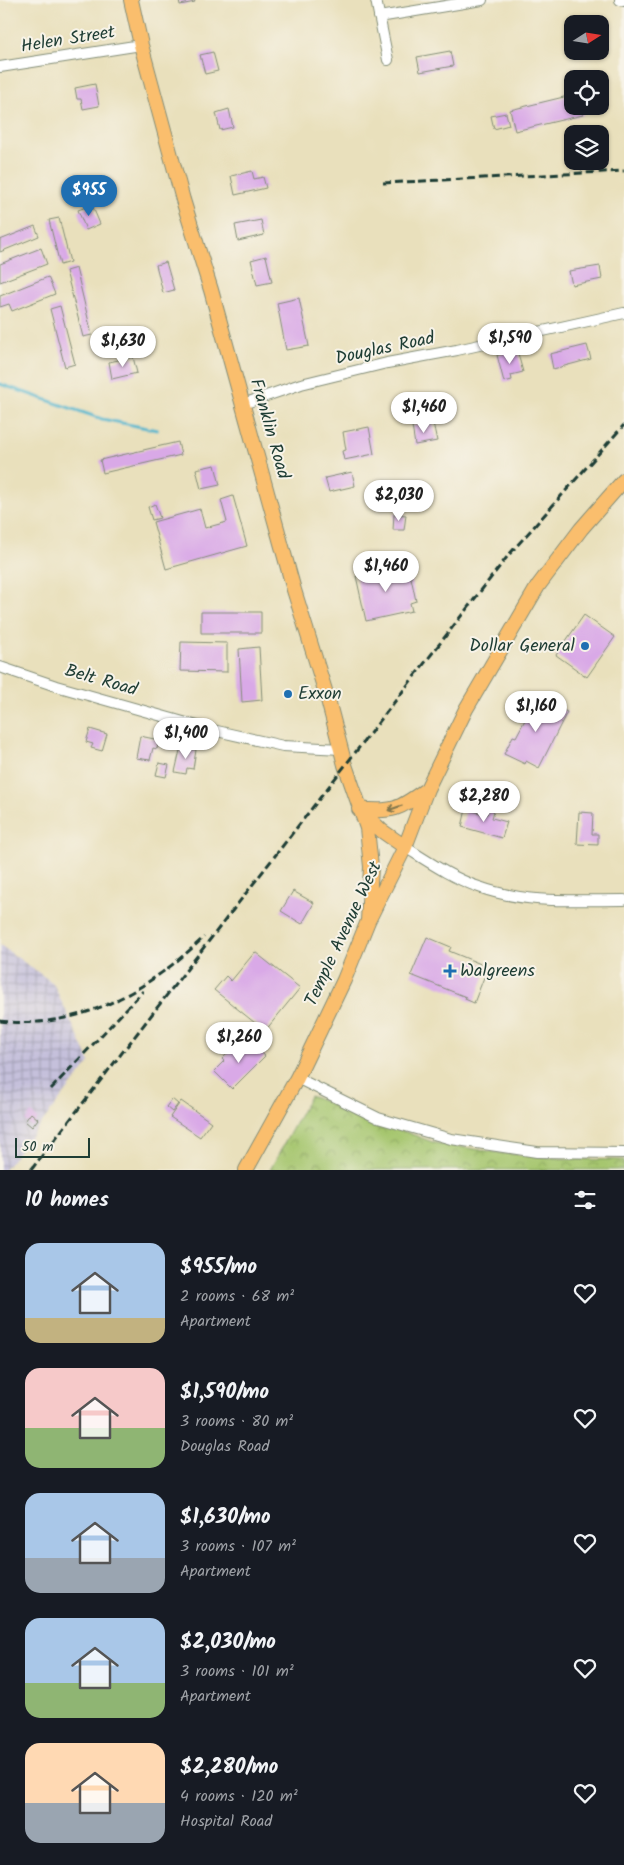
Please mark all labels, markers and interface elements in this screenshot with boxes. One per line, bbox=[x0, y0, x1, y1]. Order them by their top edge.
north arrow bbox=[564, 15, 609, 60]
map controls bbox=[564, 15, 609, 170]
street label: Helen Street bbox=[19, 18, 118, 62]
button: locate bbox=[564, 70, 609, 115]
button: layers bbox=[564, 125, 609, 170]
pin: $955 bbox=[59, 174, 119, 217]
text: $955 bbox=[72, 178, 106, 203]
pin: $1,590 bbox=[469, 322, 551, 365]
street label: Douglas Road bbox=[333, 324, 438, 374]
pin: $1,630 bbox=[82, 326, 164, 368]
text: $1,590 bbox=[489, 326, 531, 351]
text: $1,630 bbox=[101, 329, 145, 354]
street label: Franklin Road bbox=[241, 375, 297, 484]
pin: $1,460 bbox=[383, 392, 465, 434]
text: $1,460 bbox=[402, 395, 446, 420]
pin: $2,030 bbox=[358, 480, 440, 522]
text: $2,030 bbox=[375, 483, 423, 508]
pin: $1,460 bbox=[345, 550, 427, 593]
text: $1,460 bbox=[364, 554, 408, 579]
place label: Dollar General bbox=[469, 632, 576, 661]
marker: Dollar General bbox=[579, 640, 591, 652]
street label: Belt Road bbox=[61, 657, 142, 705]
place label: Exxon bbox=[298, 680, 342, 709]
marker: Exxon bbox=[282, 688, 294, 700]
pin: $1,160 bbox=[495, 690, 577, 733]
text: $1,160 bbox=[516, 694, 556, 719]
pin: $1,400 bbox=[145, 718, 227, 760]
text: $1,400 bbox=[164, 721, 208, 746]
pin: $2,280 bbox=[443, 780, 525, 823]
text: $2,280 bbox=[459, 784, 509, 809]
one-way arrow bbox=[388, 804, 404, 813]
street label: Temple Avenue West bbox=[298, 856, 391, 1011]
place label: Walgreens bbox=[460, 957, 535, 986]
marker: Walgreens bbox=[444, 965, 456, 977]
pin: $1,260 bbox=[198, 1022, 280, 1064]
text: $1,260 bbox=[217, 1025, 261, 1050]
scale bar bbox=[15, 1135, 90, 1158]
text: 50 m bbox=[22, 1136, 53, 1158]
text: 10 homes bbox=[25, 1184, 109, 1217]
icon: filters bbox=[571, 1186, 599, 1214]
text: $955/mo bbox=[180, 1251, 257, 1284]
icon: home bbox=[65, 1263, 125, 1323]
icon: heart bbox=[571, 1279, 599, 1307]
text: 2 rooms · 68 m² bbox=[180, 1284, 294, 1309]
text: Apartment bbox=[180, 1309, 251, 1334]
text: $1,590/mo bbox=[180, 1376, 269, 1409]
icon: home bbox=[65, 1388, 125, 1448]
icon: heart bbox=[571, 1404, 599, 1432]
text: 3 rooms · 80 m² bbox=[180, 1409, 293, 1434]
text: Douglas Road bbox=[180, 1434, 270, 1459]
text: $1,630/mo bbox=[180, 1501, 271, 1534]
icon: home bbox=[65, 1513, 125, 1573]
icon: heart bbox=[571, 1529, 599, 1557]
text: 3 rooms · 107 m² bbox=[180, 1534, 296, 1559]
text: Apartment bbox=[180, 1559, 251, 1584]
text: $2,030/mo bbox=[180, 1626, 276, 1659]
icon: home bbox=[65, 1638, 125, 1698]
icon: heart bbox=[571, 1654, 599, 1682]
text: 3 rooms · 101 m² bbox=[180, 1659, 294, 1684]
text: Apartment bbox=[180, 1684, 251, 1709]
text: $2,280/mo bbox=[180, 1751, 278, 1784]
icon: home bbox=[65, 1763, 125, 1823]
icon: heart bbox=[571, 1779, 599, 1807]
text: 4 rooms · 120 m² bbox=[180, 1784, 298, 1809]
text: Hospital Road bbox=[180, 1809, 272, 1834]

